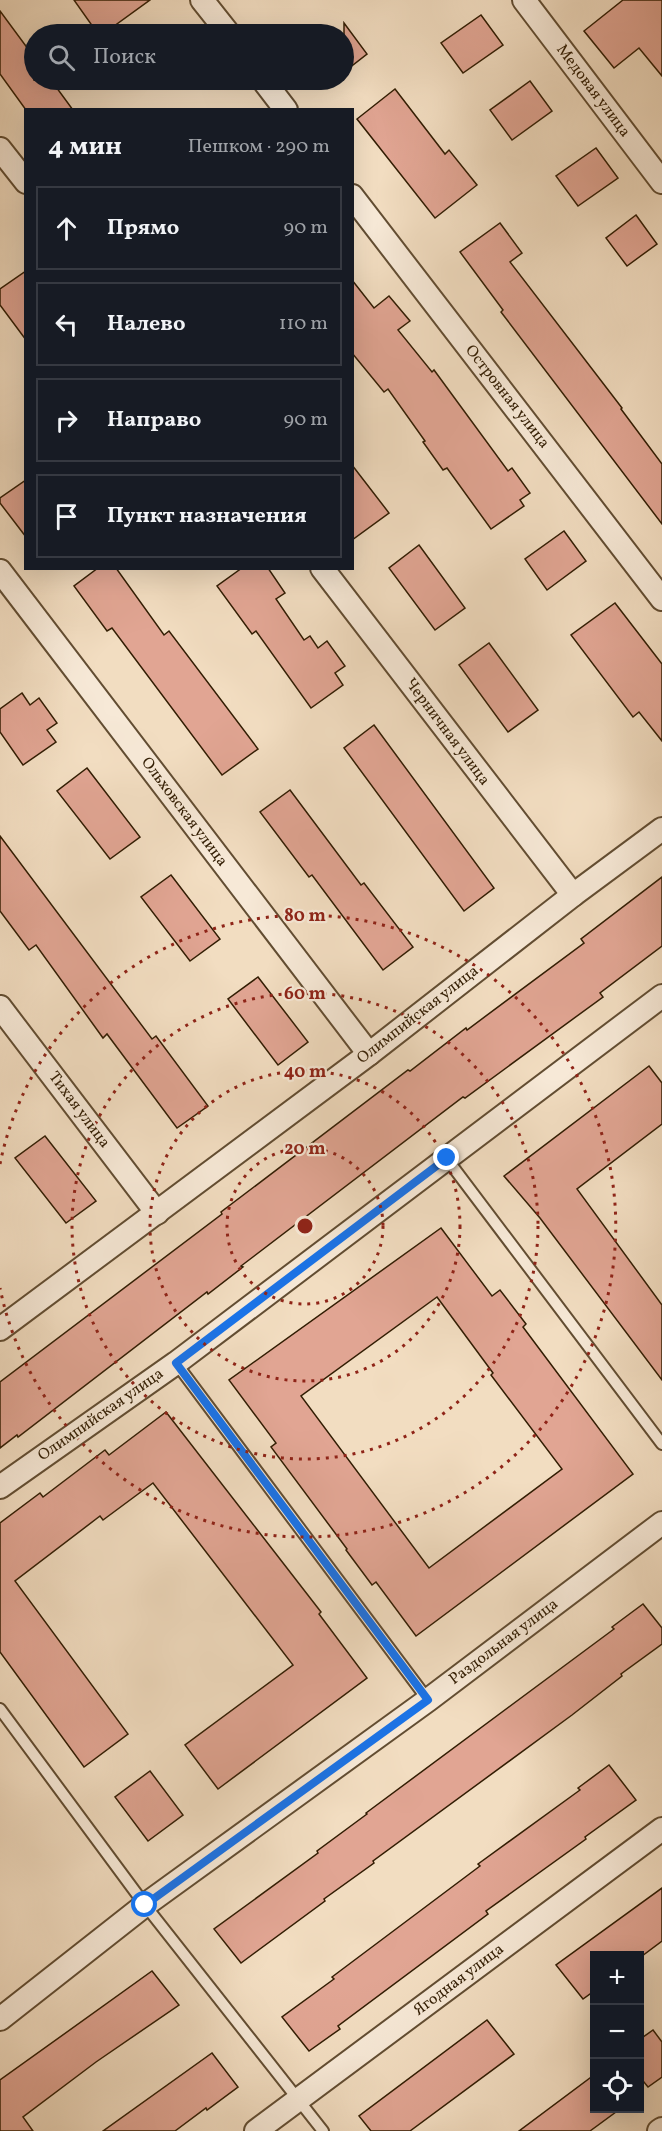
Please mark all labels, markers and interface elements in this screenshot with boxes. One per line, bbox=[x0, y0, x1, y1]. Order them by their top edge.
search box bbox=[24, 24, 354, 90]
street label: Медовая улица bbox=[551, 40, 635, 142]
icon: search bbox=[45, 41, 78, 74]
text: Поиск bbox=[93, 42, 156, 73]
text: 4 мин bbox=[48, 129, 122, 165]
text: Пешком · 290 m bbox=[188, 133, 330, 161]
icon: ahead bbox=[50, 212, 83, 245]
text: Прямо bbox=[107, 213, 179, 244]
text: 90 m bbox=[284, 214, 328, 242]
icon: left bbox=[50, 308, 83, 341]
text: Налево bbox=[107, 309, 186, 340]
text: 110 m bbox=[279, 310, 328, 338]
street label: Островная улица bbox=[460, 341, 554, 453]
icon: right bbox=[50, 404, 83, 437]
text: Направо bbox=[107, 405, 201, 436]
text: 90 m bbox=[284, 406, 328, 434]
icon: arrive bbox=[50, 500, 83, 533]
text: Пункт назначения bbox=[107, 501, 307, 532]
street label: Черничная улица bbox=[399, 674, 495, 790]
street label: Ольховская улица bbox=[136, 753, 232, 871]
text: 80 m bbox=[284, 904, 326, 929]
street label: Олимпийская улица bbox=[352, 960, 484, 1070]
text: 60 m bbox=[284, 982, 326, 1007]
text: 40 m bbox=[284, 1060, 326, 1085]
street label: Тихая улица bbox=[43, 1067, 115, 1153]
text: 20 m bbox=[284, 1137, 326, 1162]
route end bbox=[433, 1144, 459, 1170]
centre of rings bbox=[295, 1216, 315, 1236]
street label: Олимпийская улица bbox=[34, 1363, 168, 1467]
street label: Раздольная улица bbox=[445, 1594, 563, 1690]
route start bbox=[131, 1891, 157, 1917]
street label: Ягодная улица bbox=[409, 1939, 509, 2021]
map controls bbox=[590, 1951, 644, 2113]
button: + bbox=[590, 1951, 644, 2005]
button: − bbox=[590, 2005, 644, 2059]
button: locate bbox=[590, 2059, 644, 2113]

